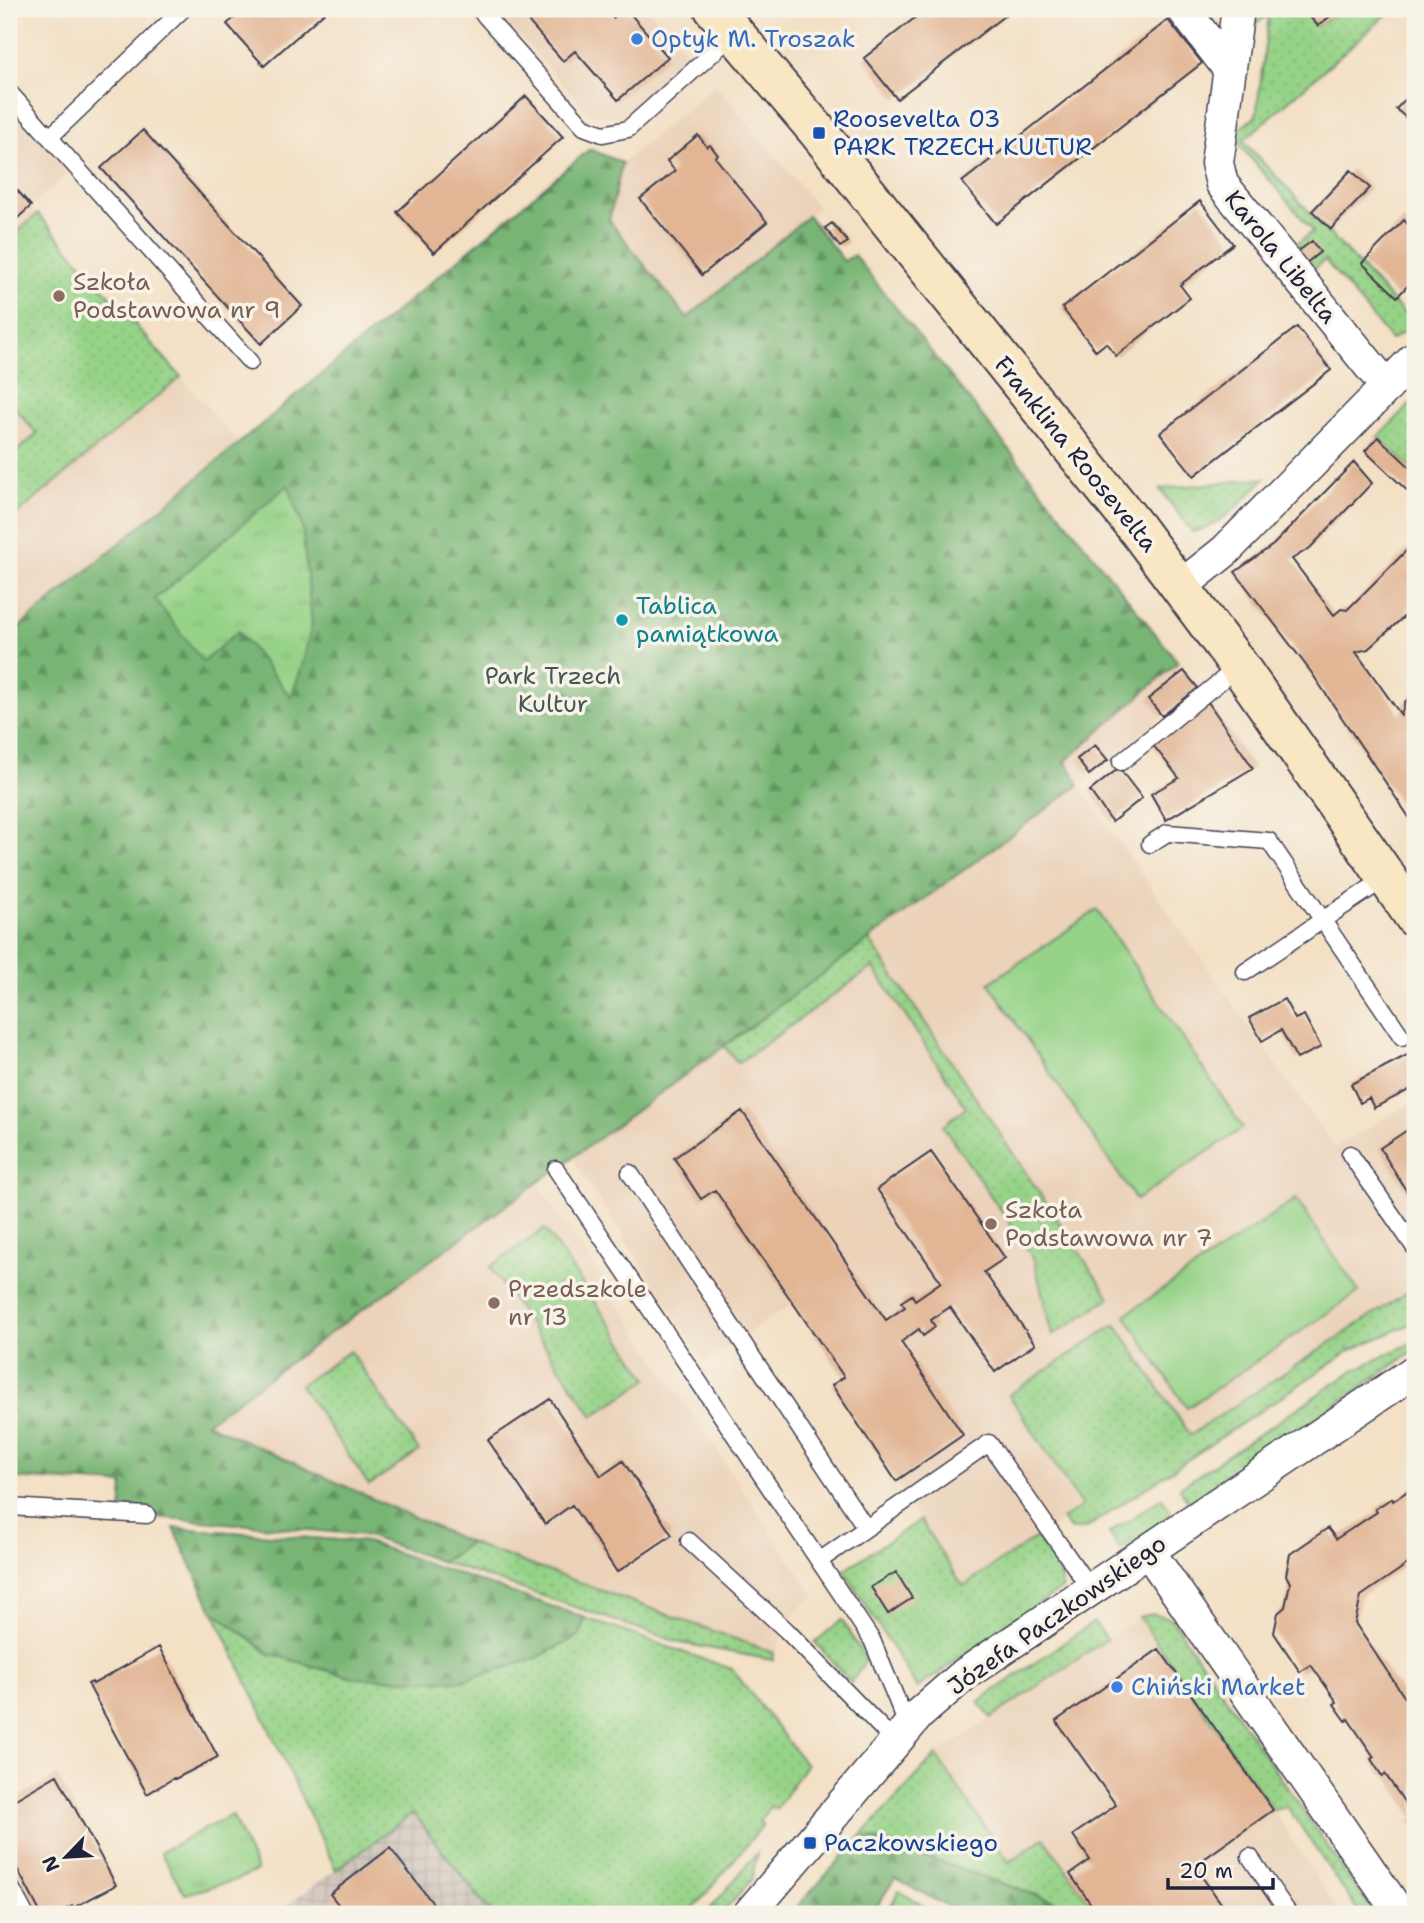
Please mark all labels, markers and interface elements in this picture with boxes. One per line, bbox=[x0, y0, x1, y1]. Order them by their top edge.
place label: Optyk M. Troszak bbox=[651, 23, 855, 55]
marker: Optyk M. Troszak bbox=[629, 31, 645, 47]
place label: Roosevelta 03 PARK TRZECH KULTUR bbox=[833, 103, 1092, 163]
marker: Roosevelta 03 PARK TRZECH KULTUR bbox=[811, 125, 827, 141]
street label: Karola Libelta bbox=[1217, 184, 1345, 330]
place label: Szkoła Podstawowa nr 9 bbox=[73, 266, 281, 326]
marker: Szkoła Podstawowa nr 9 bbox=[51, 288, 67, 304]
street label: Franklina Roosevelta bbox=[987, 349, 1165, 559]
place label: Tablica pamiątkowa bbox=[636, 590, 779, 650]
marker: Tablica pamiątkowa bbox=[614, 612, 630, 628]
park label: Park Trzech Kultur bbox=[485, 660, 621, 720]
place label: Szkoła Podstawowa nr 7 bbox=[1005, 1194, 1213, 1254]
marker: Szkoła Podstawowa nr 7 bbox=[983, 1216, 999, 1232]
place label: Przedszkole nr 13 bbox=[508, 1273, 647, 1333]
marker: Przedszkole nr 13 bbox=[486, 1295, 502, 1311]
street label: Józefa Paczkowskiego bbox=[941, 1527, 1173, 1703]
place label: Chiński Market bbox=[1131, 1671, 1306, 1703]
marker: Chiński Market bbox=[1109, 1679, 1125, 1695]
north arrow bbox=[32, 1822, 102, 1892]
place label: Paczkowskiego bbox=[824, 1827, 998, 1859]
marker: Paczkowskiego bbox=[802, 1835, 818, 1851]
scale bar bbox=[1168, 1846, 1274, 1890]
text: N bbox=[37, 1852, 66, 1876]
text: 20 m bbox=[1179, 1857, 1233, 1885]

